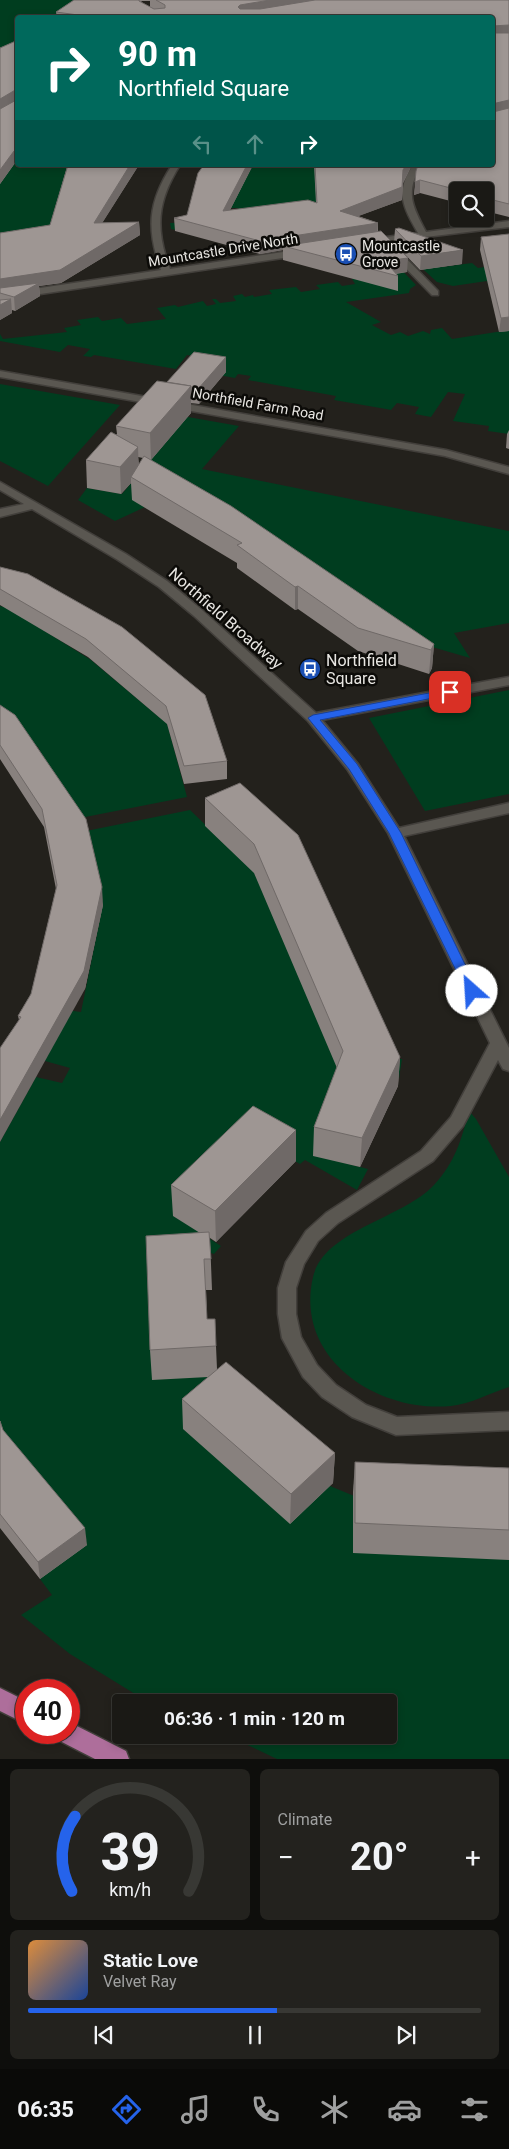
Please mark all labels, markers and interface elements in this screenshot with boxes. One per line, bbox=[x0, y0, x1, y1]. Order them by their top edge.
text: 90 m bbox=[118, 34, 197, 75]
icon: right bbox=[35, 35, 100, 100]
text: Northfield Square bbox=[118, 76, 289, 101]
icon: left bbox=[188, 130, 216, 158]
icon: ahead bbox=[241, 130, 269, 158]
icon: right bbox=[294, 130, 322, 158]
map controls bbox=[449, 182, 494, 227]
button: search bbox=[449, 182, 494, 227]
street label: Mountcastle Drive North bbox=[147, 230, 299, 270]
place label: Mountcastle Grove bbox=[362, 238, 440, 270]
bus stop icon: Mountcastle Grove bbox=[334, 242, 358, 266]
street label: Northfield Farm Road bbox=[191, 385, 325, 423]
street label: Northfield Broadway bbox=[165, 564, 287, 673]
place label: Northfield Square bbox=[326, 651, 397, 688]
bus stop icon: Northfield Square bbox=[298, 657, 322, 681]
pin bbox=[429, 671, 471, 713]
icon: arrive bbox=[436, 678, 464, 706]
position arrow bbox=[445, 964, 497, 1016]
speed limit sign: 40 bbox=[15, 1679, 80, 1744]
text: 06:36 · 1 min · 120 m bbox=[164, 1707, 345, 1730]
text: Climate bbox=[278, 1810, 332, 1829]
text: 39 bbox=[100, 1822, 160, 1883]
text: 20° bbox=[350, 1835, 409, 1879]
text: − bbox=[278, 1841, 294, 1874]
text: + bbox=[465, 1841, 481, 1874]
text: km/h bbox=[109, 1879, 151, 1900]
text: Static Love bbox=[103, 1949, 198, 1972]
text: Velvet Ray bbox=[103, 1972, 177, 1991]
icon: previous bbox=[90, 2021, 118, 2049]
icon: pause bbox=[241, 2021, 269, 2049]
icon: next bbox=[392, 2021, 420, 2049]
icon: directions bbox=[109, 2092, 144, 2127]
icon: music bbox=[178, 2092, 213, 2127]
icon: phone bbox=[248, 2092, 283, 2127]
icon: climate bbox=[317, 2092, 352, 2127]
icon: car bbox=[387, 2092, 422, 2127]
icon: filters bbox=[457, 2092, 492, 2127]
text: 06:35 bbox=[17, 2097, 74, 2122]

